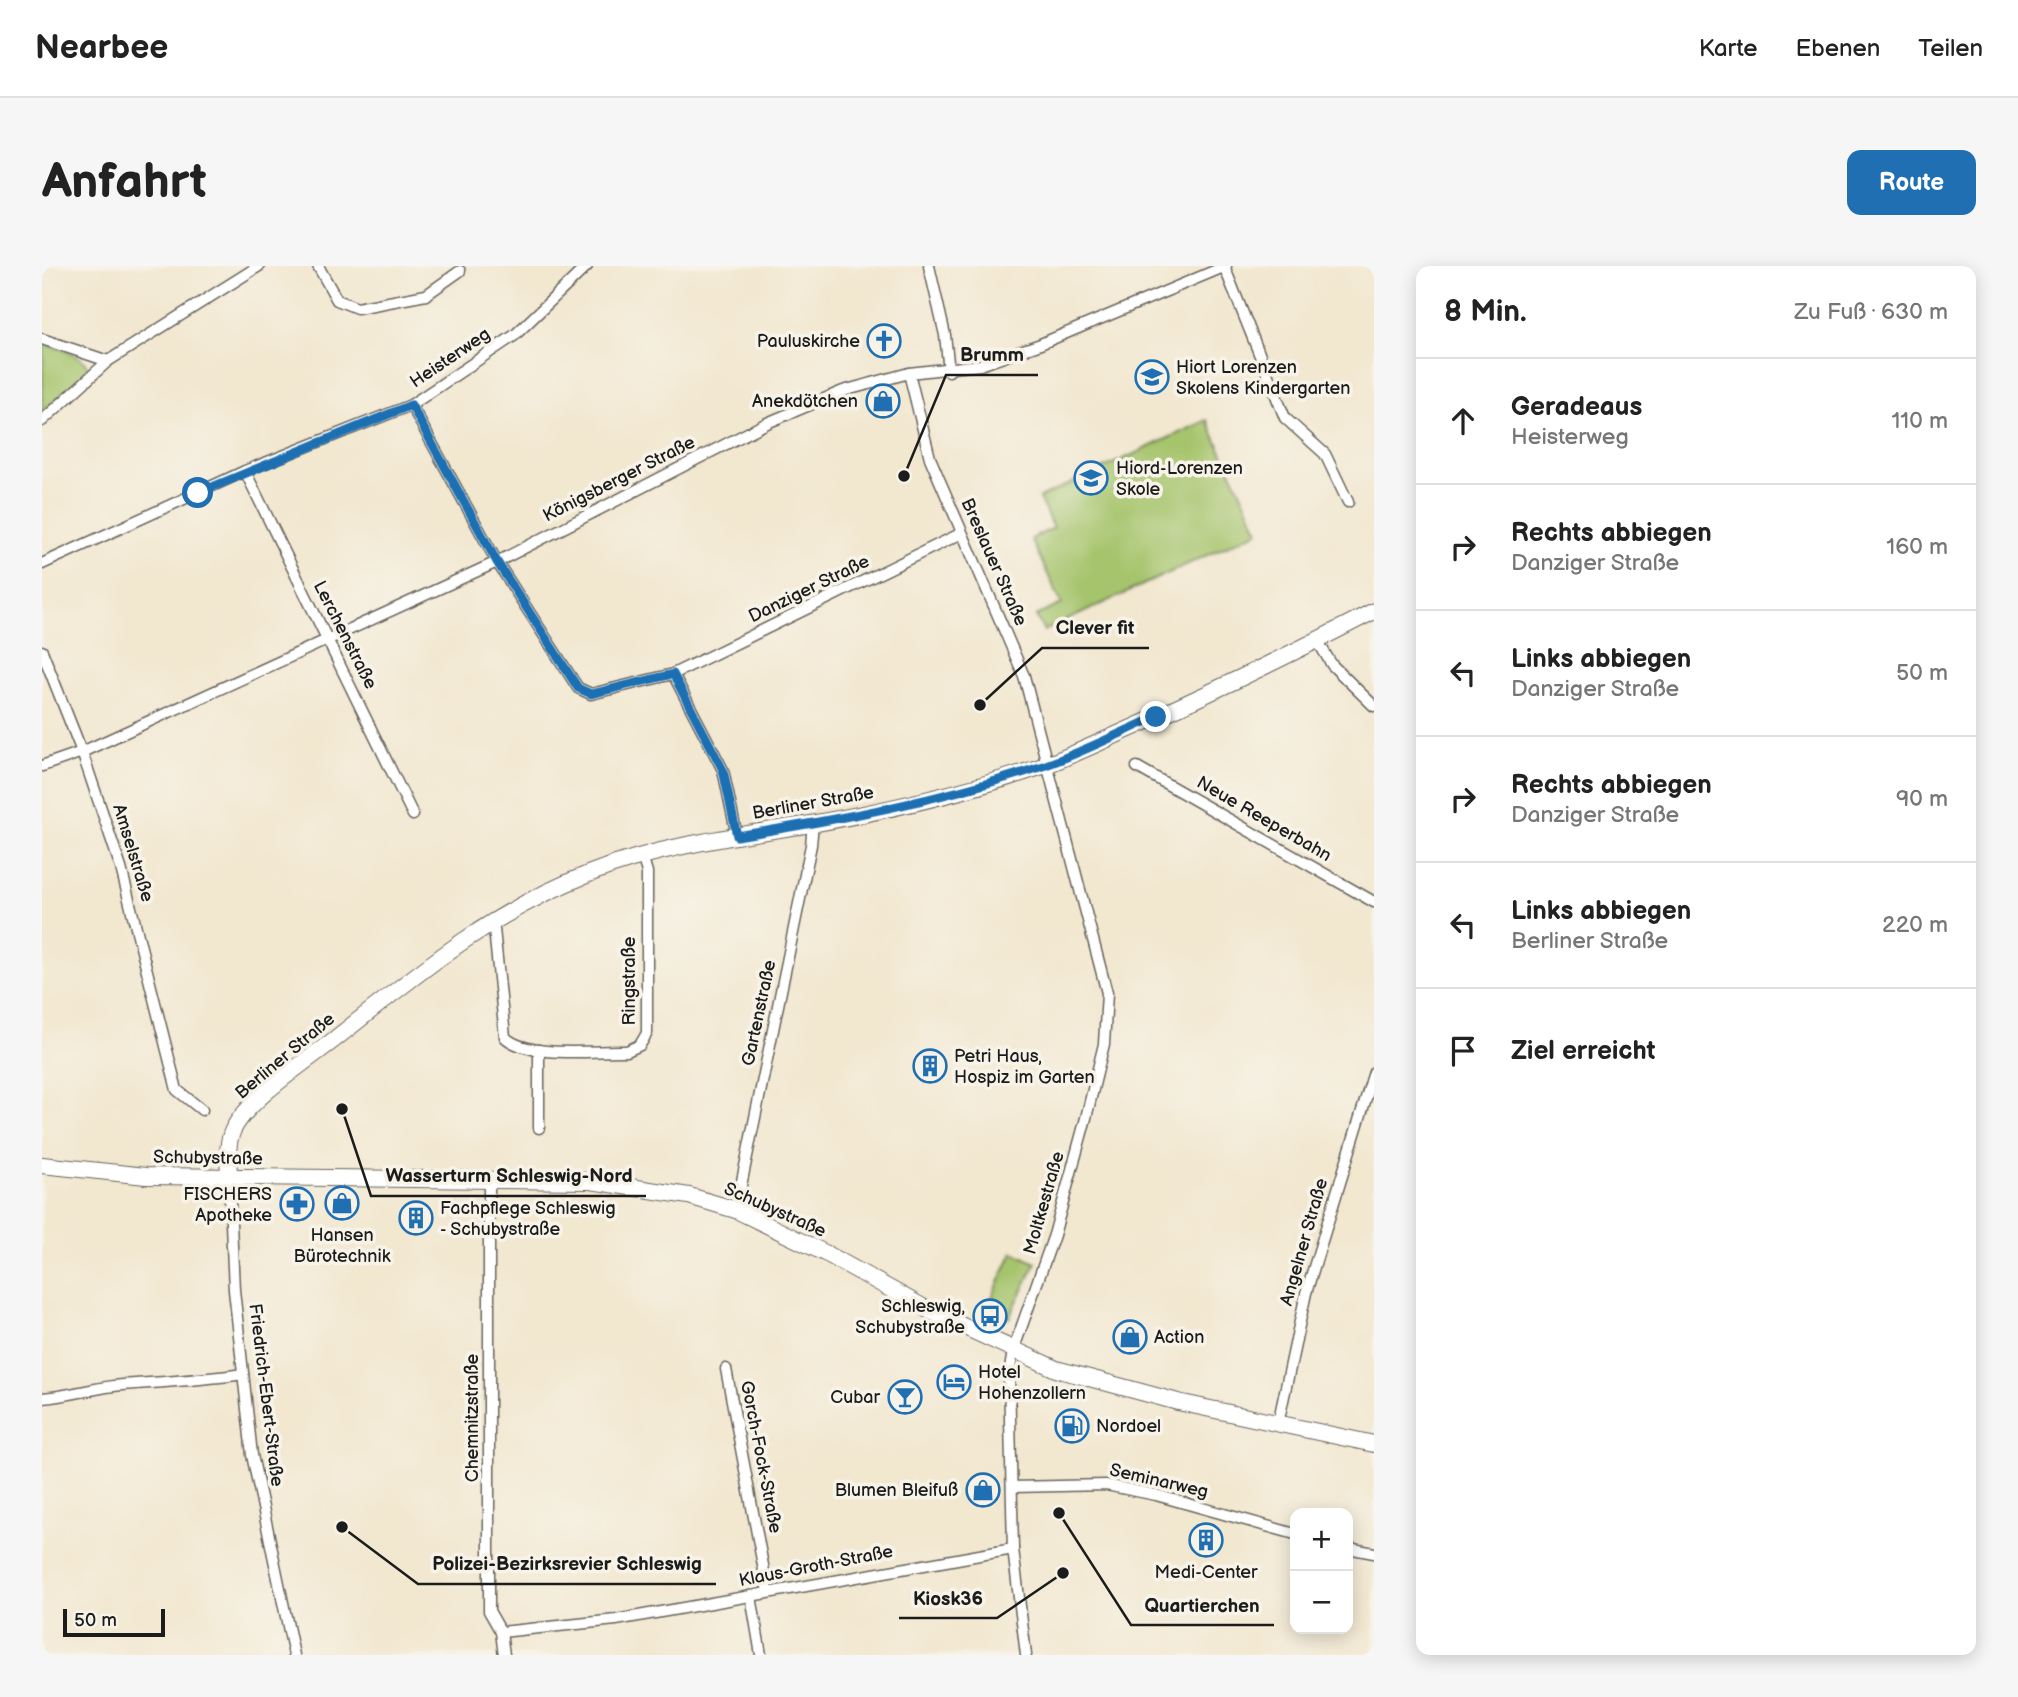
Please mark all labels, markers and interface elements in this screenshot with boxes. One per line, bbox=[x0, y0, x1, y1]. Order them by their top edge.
text: Nearbee bbox=[35, 28, 168, 68]
text: Karte bbox=[1699, 34, 1757, 63]
text: Ebenen bbox=[1795, 34, 1880, 63]
text: Teilen bbox=[1918, 34, 1983, 63]
button: Route bbox=[1847, 150, 1976, 215]
text: Anfahrt bbox=[42, 153, 207, 212]
text: 8 Min. bbox=[1444, 294, 1527, 330]
text: Zu Fuß · 630 m bbox=[1794, 298, 1948, 326]
church icon: Pauluskirche bbox=[865, 322, 903, 360]
street label: Heisterweg bbox=[406, 324, 494, 392]
place label: Pauluskirche bbox=[757, 331, 860, 352]
callout: Brumm bbox=[946, 335, 1038, 375]
text: Brumm bbox=[960, 344, 1024, 367]
place label: Hiort Lorenzen Skolens Kindergarten bbox=[1176, 357, 1350, 399]
school or university icon: Hiort Lorenzen Skolens Kindergarten bbox=[1133, 358, 1171, 396]
shop icon: Anekdötchen bbox=[864, 382, 902, 420]
place label: Anekdötchen bbox=[752, 391, 858, 412]
text: Geradeaus bbox=[1511, 392, 1642, 423]
icon: ahead bbox=[1444, 402, 1482, 440]
text: 110 m bbox=[1891, 407, 1948, 435]
text: Heisterweg bbox=[1511, 423, 1629, 451]
street label: Königsberger Straße bbox=[540, 431, 699, 526]
place label: Hiord-Lorenzen Skole bbox=[1116, 458, 1243, 500]
school or university icon: Hiord-Lorenzen Skole bbox=[1072, 459, 1110, 497]
route start bbox=[182, 477, 213, 508]
street label: Breslauer Straße bbox=[956, 495, 1032, 629]
text: Rechts abbiegen bbox=[1511, 518, 1712, 549]
icon: right bbox=[1444, 528, 1482, 566]
text: 160 m bbox=[1886, 533, 1948, 561]
text: Danziger Straße bbox=[1511, 549, 1679, 577]
street label: Danziger Straße bbox=[745, 551, 873, 627]
street label: Lerchenstraße bbox=[309, 577, 381, 693]
callout: Clever fit bbox=[1042, 608, 1149, 648]
text: Clever fit bbox=[1056, 617, 1135, 640]
text: Links abbiegen bbox=[1511, 644, 1691, 675]
icon: left bbox=[1444, 654, 1482, 692]
text: 50 m bbox=[1896, 659, 1948, 687]
text: Danziger Straße bbox=[1511, 675, 1679, 703]
route end bbox=[1140, 701, 1171, 732]
text: Rechts abbiegen bbox=[1511, 770, 1712, 801]
street label: Neue Reeperbahn bbox=[1193, 772, 1335, 866]
icon: right bbox=[1444, 780, 1482, 818]
street label: Berliner Straße bbox=[751, 782, 876, 824]
text: 90 m bbox=[1896, 785, 1948, 813]
text: Danziger Straße bbox=[1511, 801, 1679, 829]
street label: Amselstraße bbox=[108, 802, 158, 905]
text: Links abbiegen bbox=[1511, 896, 1691, 927]
icon: left bbox=[1444, 906, 1482, 944]
text: 220 m bbox=[1882, 911, 1948, 939]
text: Berliner Straße bbox=[1511, 927, 1668, 955]
street label: Ringstraße bbox=[619, 936, 640, 1026]
street label: Gartenstraße bbox=[738, 958, 781, 1068]
street label: Berliner Straße bbox=[231, 1008, 339, 1104]
icon: arrive bbox=[1444, 1032, 1482, 1070]
text: Ziel erreicht bbox=[1511, 1036, 1655, 1067]
place label: Petri Haus, Hospiz im Garten bbox=[954, 1046, 1095, 1088]
building icon: Petri Haus, Hospiz im Garten bbox=[911, 1047, 949, 1085]
street label: Schubystraße bbox=[153, 1147, 263, 1169]
street label: Moltkestraße bbox=[1019, 1149, 1069, 1257]
callout: Wasserturm Schleswig-Nord bbox=[371, 1156, 646, 1196]
text: Wasserturm Schleswig-Nord bbox=[385, 1165, 633, 1188]
street label: Angelner Straße bbox=[1276, 1176, 1332, 1308]
street label: Schubystraße bbox=[721, 1178, 830, 1242]
place label: FISCHERS Apotheke bbox=[183, 1184, 272, 1226]
shop icon: Hansen Bürotechnik bbox=[323, 1184, 361, 1222]
pharmacy icon: FISCHERS Apotheke bbox=[278, 1185, 316, 1223]
place label: Fachpflege Schleswig - Schubystraße bbox=[440, 1198, 616, 1240]
building icon: Fachpflege Schleswig - Schubystraße bbox=[397, 1199, 435, 1237]
place label: Hansen Bürotechnik bbox=[294, 1225, 391, 1267]
place label: Schleswig, Schubystraße bbox=[855, 1296, 965, 1338]
bus stop icon: Schleswig, Schubystraße bbox=[971, 1297, 1009, 1335]
street label: Friedrich-Ebert-Straße bbox=[244, 1302, 288, 1488]
shop icon: Action bbox=[1111, 1318, 1149, 1356]
place label: Action bbox=[1154, 1327, 1204, 1348]
street label: Chemnitzstraße bbox=[462, 1354, 483, 1482]
place label: Hotel Hohenzollern bbox=[978, 1362, 1086, 1404]
hotel icon: Hotel Hohenzollern bbox=[935, 1363, 973, 1401]
bar icon: Cubar bbox=[886, 1378, 924, 1416]
street label: Gorch-Fock-Straße bbox=[736, 1379, 786, 1535]
place label: Cubar bbox=[830, 1387, 880, 1408]
fuel station icon: Nordoel bbox=[1053, 1407, 1091, 1445]
place label: Nordoel bbox=[1096, 1416, 1161, 1437]
street label: Seminarweg bbox=[1108, 1459, 1210, 1503]
shop icon: Blumen Bleifuß bbox=[964, 1471, 1002, 1509]
place label: Blumen Bleifuß bbox=[835, 1480, 958, 1501]
map controls bbox=[1290, 1508, 1353, 1634]
button: + bbox=[1290, 1508, 1353, 1571]
building icon: Medi-Center bbox=[1187, 1521, 1225, 1559]
street label: Klaus-Groth-Straße bbox=[737, 1541, 895, 1591]
callout: Polizei-Bezirksrevier Schleswig bbox=[418, 1544, 716, 1584]
text: Polizei-Bezirksrevier Schleswig bbox=[432, 1553, 702, 1576]
place label: Medi-Center bbox=[1154, 1562, 1258, 1583]
button: − bbox=[1290, 1571, 1353, 1634]
callout: Kiosk36 bbox=[899, 1578, 997, 1618]
callout: Quartierchen bbox=[1131, 1585, 1274, 1625]
text: Kiosk36 bbox=[913, 1588, 983, 1611]
text: Quartierchen bbox=[1144, 1595, 1260, 1618]
scale bar bbox=[63, 1606, 164, 1638]
text: 50 m bbox=[74, 1609, 117, 1632]

